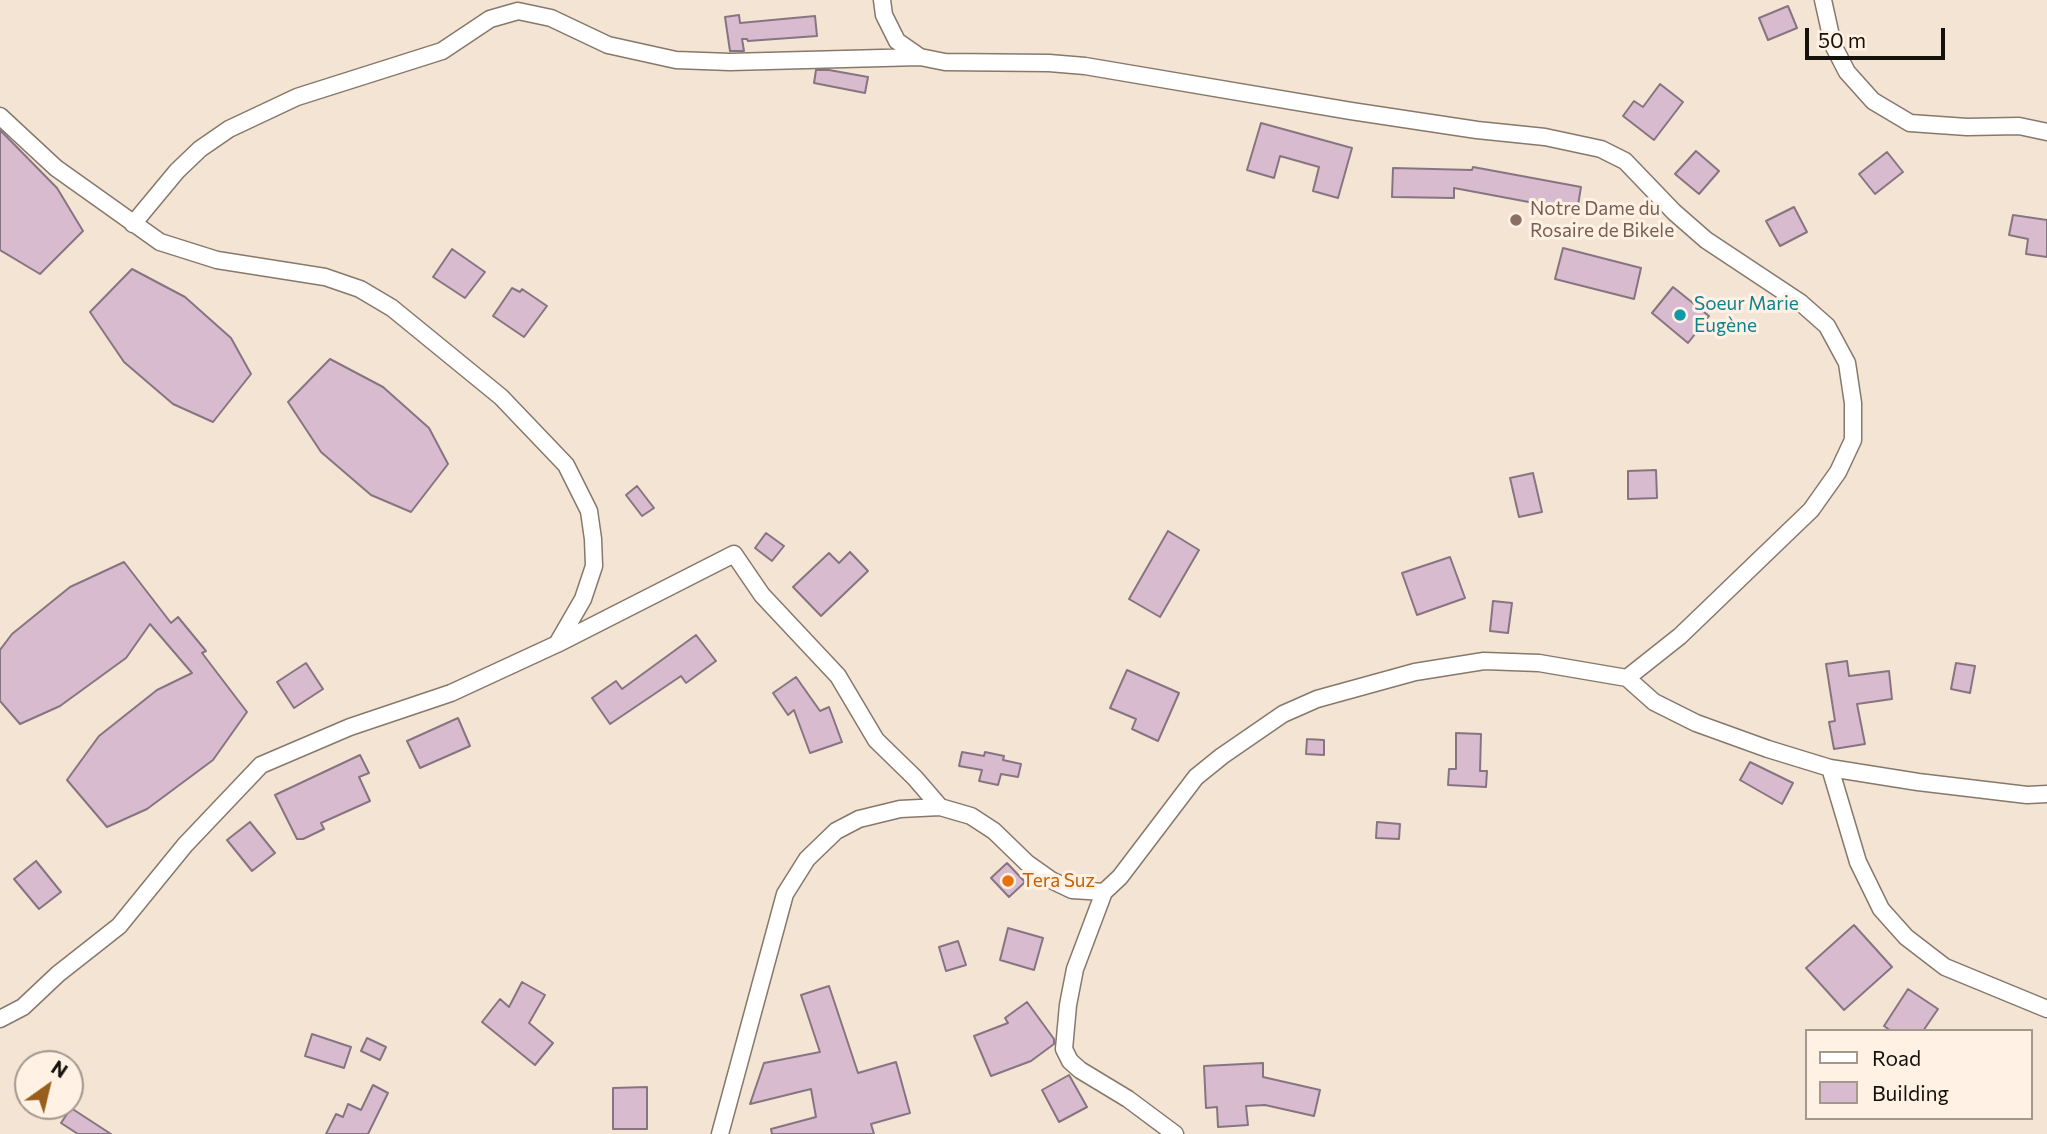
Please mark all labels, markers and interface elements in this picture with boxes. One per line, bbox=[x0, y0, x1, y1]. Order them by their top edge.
scale bar bbox=[1809, 14, 1949, 58]
text: 50 m bbox=[1818, 27, 1866, 52]
place label: Notre Dame du Rosaire de Bikele bbox=[1530, 198, 1674, 242]
marker: Notre Dame du Rosaire de Bikele bbox=[1508, 212, 1524, 228]
place label: Soeur Marie Eugène bbox=[1694, 293, 1799, 337]
marker: Soeur Marie Eugène bbox=[1672, 307, 1688, 323]
place label: Tera Suz bbox=[1022, 870, 1095, 892]
marker: Tera Suz bbox=[1000, 873, 1016, 889]
legend bbox=[1806, 1029, 2033, 1120]
text: Road bbox=[1872, 1045, 1921, 1070]
north arrow bbox=[14, 1050, 84, 1120]
text: N bbox=[48, 1055, 72, 1082]
text: Building bbox=[1872, 1080, 1949, 1105]

